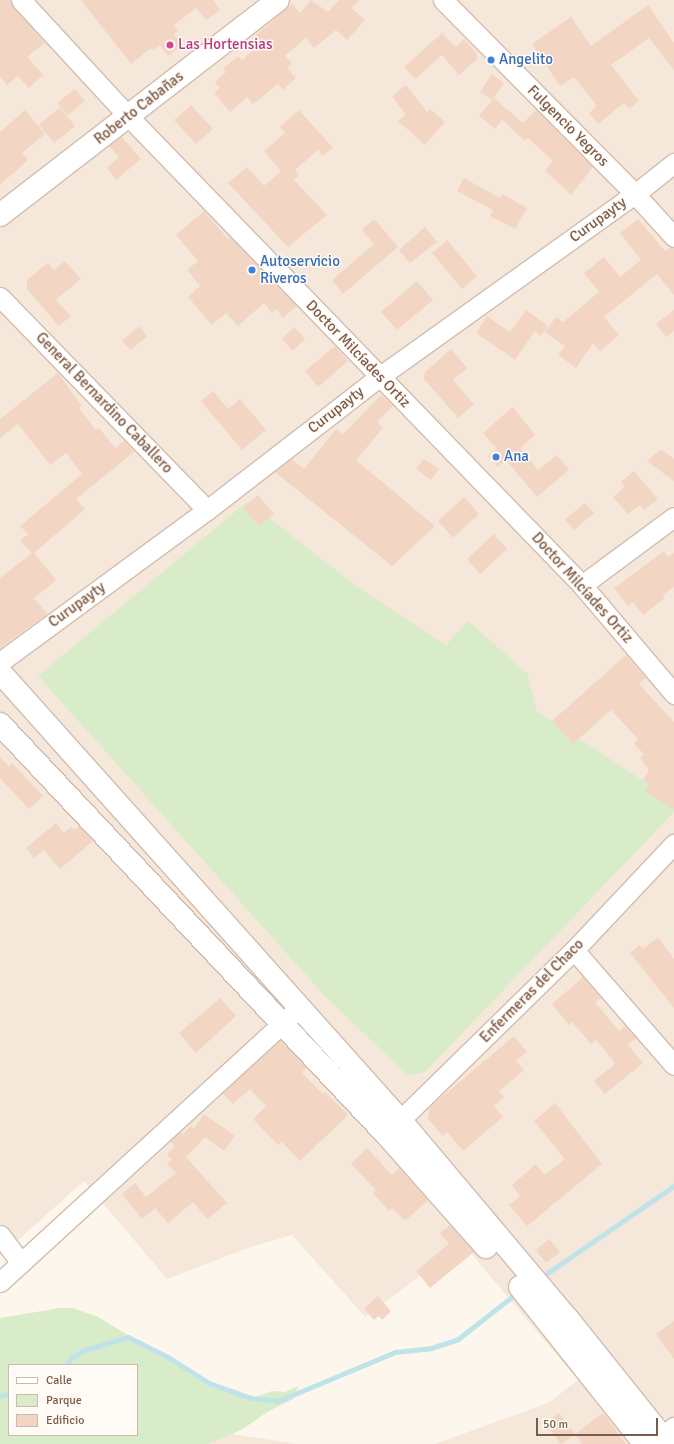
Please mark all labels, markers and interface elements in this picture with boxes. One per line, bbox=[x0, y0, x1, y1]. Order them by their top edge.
place label: Las Hortensias bbox=[178, 36, 273, 54]
marker: Las Hortensias bbox=[165, 40, 175, 50]
place label: Angelito bbox=[499, 51, 553, 69]
marker: Angelito bbox=[486, 55, 496, 65]
street label: Roberto Cabañas bbox=[91, 68, 187, 148]
street label: Fulgencio Yegros bbox=[524, 82, 612, 170]
street label: Curupayty bbox=[566, 193, 630, 247]
place label: Autoservicio Riveros bbox=[260, 252, 340, 287]
marker: Autoservicio Riveros bbox=[247, 265, 257, 275]
street label: Doctor Milcíades Ortiz bbox=[302, 296, 414, 412]
street label: General Bernardino Caballero bbox=[32, 329, 176, 477]
street label: Curupayty bbox=[305, 383, 367, 437]
place label: Ana bbox=[504, 448, 529, 466]
marker: Ana bbox=[491, 452, 501, 462]
street label: Doctor Milcíades Ortiz bbox=[528, 529, 636, 647]
street label: Curupayty bbox=[45, 578, 109, 632]
street label: Enfermeras del Chaco bbox=[476, 935, 588, 1047]
legend bbox=[8, 1364, 138, 1436]
text: Calle bbox=[46, 1373, 72, 1388]
text: Parque bbox=[46, 1393, 82, 1408]
scale bar bbox=[538, 1410, 660, 1436]
text: Edificio bbox=[46, 1413, 84, 1428]
text: 50 m bbox=[543, 1417, 568, 1432]

